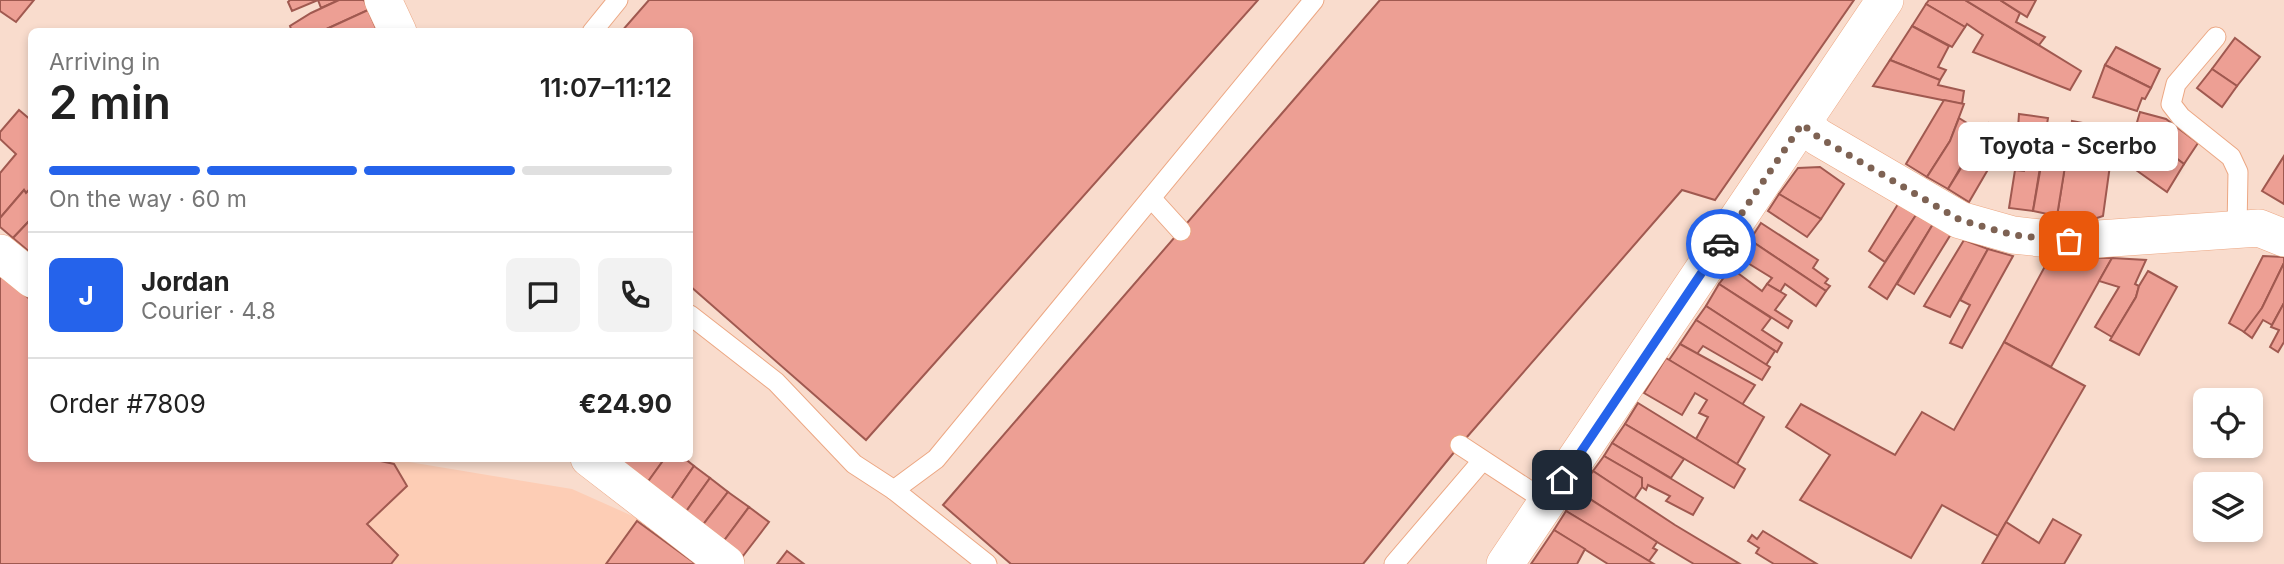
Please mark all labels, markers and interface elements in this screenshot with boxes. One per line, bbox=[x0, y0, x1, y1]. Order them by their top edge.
text: Arriving in bbox=[49, 48, 160, 76]
text: 11:07–11:12 bbox=[540, 72, 672, 103]
text: 2 min bbox=[49, 74, 171, 130]
callout: Toyota - Scerbo bbox=[1959, 122, 2179, 171]
text: Toyota - Scerbo bbox=[1979, 132, 2157, 160]
text: On the way · 60 m bbox=[49, 185, 247, 213]
courier bbox=[1686, 209, 1756, 279]
pin bbox=[2039, 211, 2099, 271]
icon: bag bbox=[2050, 222, 2088, 260]
icon: car bbox=[1702, 225, 1740, 263]
button: chat bbox=[506, 258, 580, 332]
button: phone bbox=[598, 258, 672, 332]
text: Jordan bbox=[141, 266, 230, 297]
text: J bbox=[78, 280, 94, 311]
text: Courier · 4.8 bbox=[141, 297, 276, 325]
text: Order #7809 bbox=[49, 388, 206, 419]
text: €24.90 bbox=[579, 388, 672, 419]
map controls bbox=[2193, 388, 2263, 542]
button: locate bbox=[2193, 388, 2263, 458]
pin bbox=[1532, 450, 1592, 510]
icon: home bbox=[1543, 461, 1581, 499]
button: layers bbox=[2193, 472, 2263, 542]

